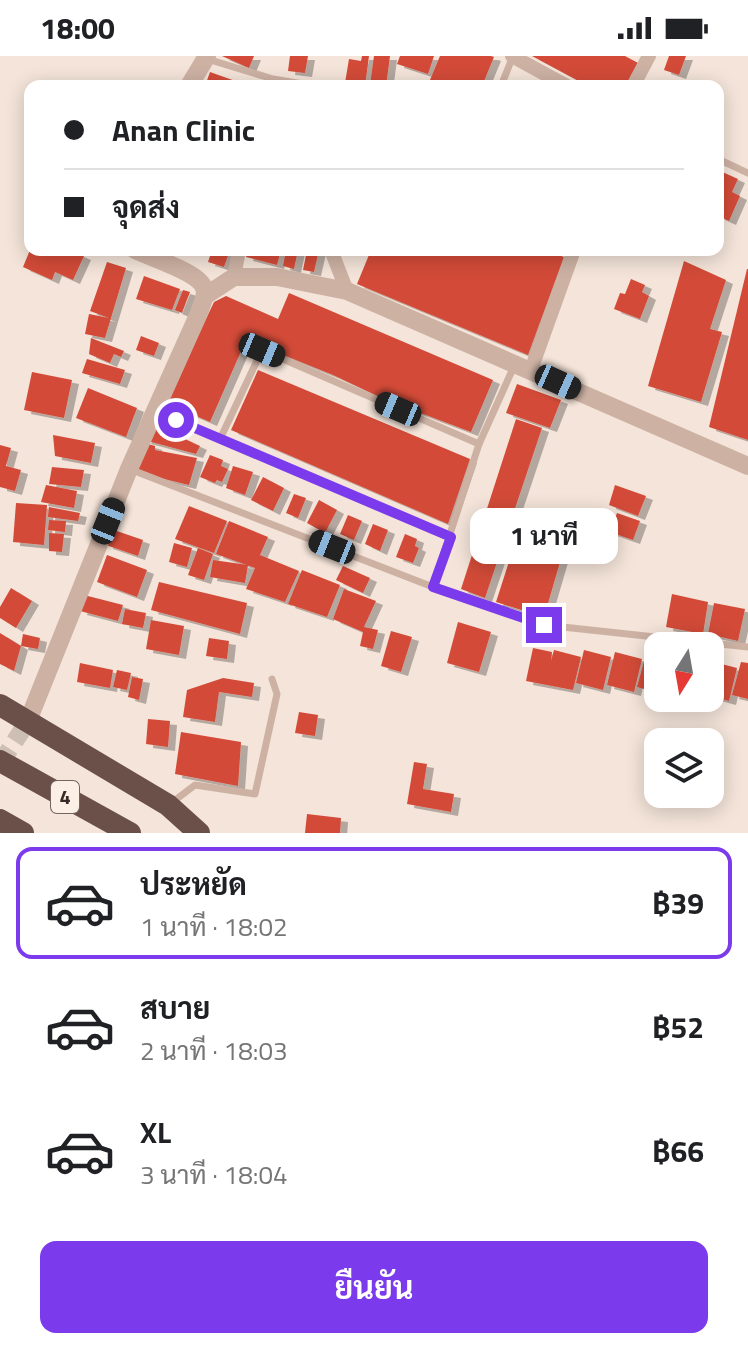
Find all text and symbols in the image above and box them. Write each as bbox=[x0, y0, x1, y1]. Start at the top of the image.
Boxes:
text: 18:00 bbox=[40, 5, 115, 51]
text: Anan Clinic bbox=[112, 107, 255, 153]
text: จุดส่ง bbox=[112, 184, 180, 230]
car bbox=[235, 330, 289, 370]
car bbox=[531, 361, 585, 403]
car bbox=[371, 389, 425, 429]
route start bbox=[158, 402, 194, 438]
car bbox=[88, 494, 128, 548]
callout: 1 นาที bbox=[470, 509, 618, 565]
text: 1 นาที bbox=[510, 516, 578, 555]
car bbox=[305, 527, 359, 567]
route end bbox=[526, 607, 562, 643]
north arrow bbox=[644, 632, 724, 712]
map controls bbox=[644, 632, 724, 808]
button: layers bbox=[644, 728, 724, 808]
road number: 4 bbox=[51, 781, 79, 813]
text: ประหยัด bbox=[140, 861, 247, 907]
icon: car bbox=[44, 867, 116, 939]
text: ฿39 bbox=[652, 880, 704, 926]
text: 1 นาที · 18:02 bbox=[140, 907, 288, 946]
text: สบาย bbox=[140, 985, 210, 1031]
icon: car bbox=[44, 991, 116, 1063]
text: ฿52 bbox=[652, 1004, 704, 1050]
text: 2 นาที · 18:03 bbox=[140, 1031, 288, 1070]
text: XL bbox=[140, 1109, 171, 1155]
icon: car bbox=[44, 1115, 116, 1187]
text: ฿66 bbox=[652, 1128, 704, 1174]
text: 3 นาที · 18:04 bbox=[140, 1155, 288, 1194]
button: ยืนยัน bbox=[40, 1241, 708, 1333]

